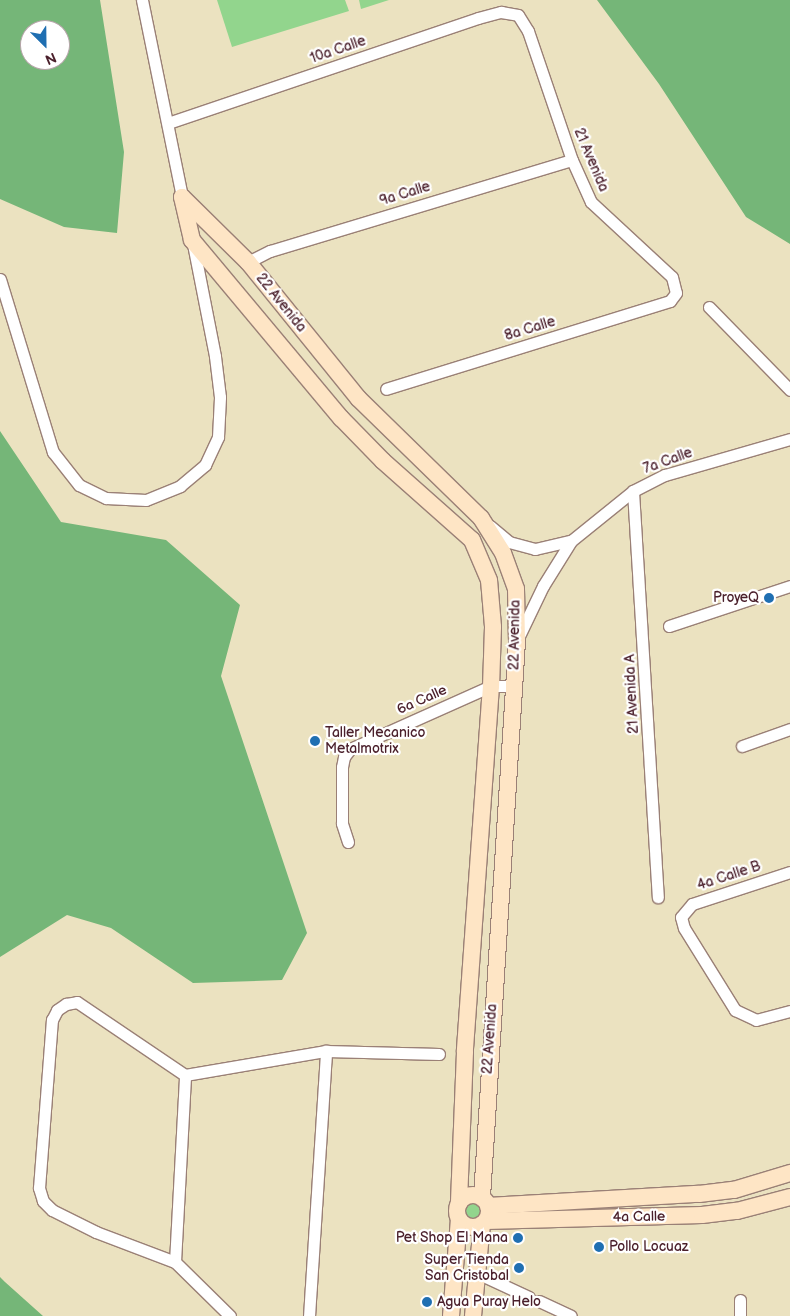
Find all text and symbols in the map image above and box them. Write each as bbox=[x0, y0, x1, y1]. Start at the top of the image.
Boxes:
north arrow bbox=[20, 20, 70, 70]
street label: 10a Calle bbox=[308, 33, 368, 67]
text: N bbox=[43, 48, 59, 68]
street label: 21 Avenida bbox=[570, 126, 612, 194]
street label: 9a Calle bbox=[378, 178, 432, 210]
street label: 22 Avenida bbox=[252, 270, 310, 336]
street label: 8a Calle bbox=[503, 313, 557, 345]
street label: 7a Calle bbox=[641, 444, 695, 478]
place label: ProyeQ bbox=[713, 590, 759, 606]
marker: ProyeQ bbox=[763, 592, 775, 604]
street label: 22 Avenida bbox=[506, 600, 524, 670]
street label: 21 Avenida A bbox=[622, 654, 642, 734]
street label: 6a Calle bbox=[395, 682, 449, 718]
place label: Taller Mecanico Metalmotrix bbox=[325, 725, 425, 758]
marker: Taller Mecanico Metalmotrix bbox=[309, 735, 321, 747]
street label: 4a Calle B bbox=[695, 858, 763, 894]
street label: 22 Avenida bbox=[479, 1003, 501, 1075]
street label: 4a Calle bbox=[613, 1208, 665, 1226]
place label: Pet Shop El Mana bbox=[395, 1230, 508, 1246]
marker: Pet Shop El Mana bbox=[512, 1232, 524, 1244]
place label: Pollo Locuaz bbox=[609, 1239, 689, 1255]
marker: Pollo Locuaz bbox=[593, 1241, 605, 1253]
place label: Super Tienda San Cristobal bbox=[424, 1252, 509, 1284]
marker: Super Tienda San Cristobal bbox=[513, 1262, 525, 1274]
place label: Agua Puray Helo bbox=[437, 1294, 542, 1310]
marker: Agua Puray Helo bbox=[421, 1296, 433, 1308]

